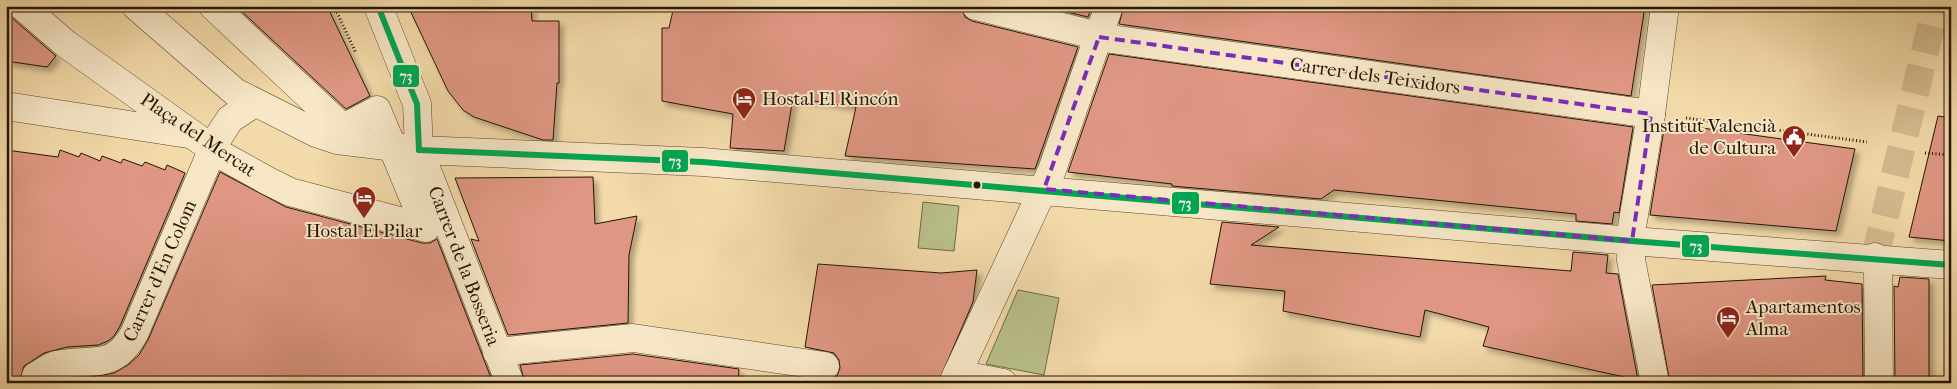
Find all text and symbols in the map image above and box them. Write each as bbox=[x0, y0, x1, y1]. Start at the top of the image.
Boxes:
street label: Carrer dels Teixidors bbox=[1288, 53, 1462, 99]
line badge: 73 bbox=[392, 64, 420, 88]
text: 73 bbox=[399, 68, 413, 85]
hotel icon: Hostal El Rincón bbox=[731, 86, 757, 120]
street label: Plaça del Mercat bbox=[136, 88, 260, 182]
place label: Hostal El Rincón bbox=[762, 88, 899, 110]
place label: Institut Valencià de Cultura bbox=[1642, 115, 1776, 159]
public building icon: Institut Valencià de Cultura bbox=[1781, 124, 1807, 158]
line badge: 73 bbox=[661, 149, 689, 173]
text: 73 bbox=[668, 153, 682, 170]
unlabelled marker bbox=[972, 180, 982, 190]
street label: Carrer de la Bosseria bbox=[423, 183, 505, 349]
hotel icon: Hostal El Pilar bbox=[351, 185, 377, 219]
line badge: 73 bbox=[1171, 191, 1200, 215]
text: 73 bbox=[1178, 195, 1192, 212]
street label: Carrer d'En Colom bbox=[119, 196, 201, 345]
place label: Hostal El Pilar bbox=[306, 220, 423, 242]
line badge: 73 bbox=[1681, 234, 1710, 258]
text: 73 bbox=[1689, 238, 1703, 255]
place label: Apartamentos Alma bbox=[1745, 296, 1861, 340]
hotel icon: Apartamentos Alma bbox=[1715, 305, 1741, 339]

